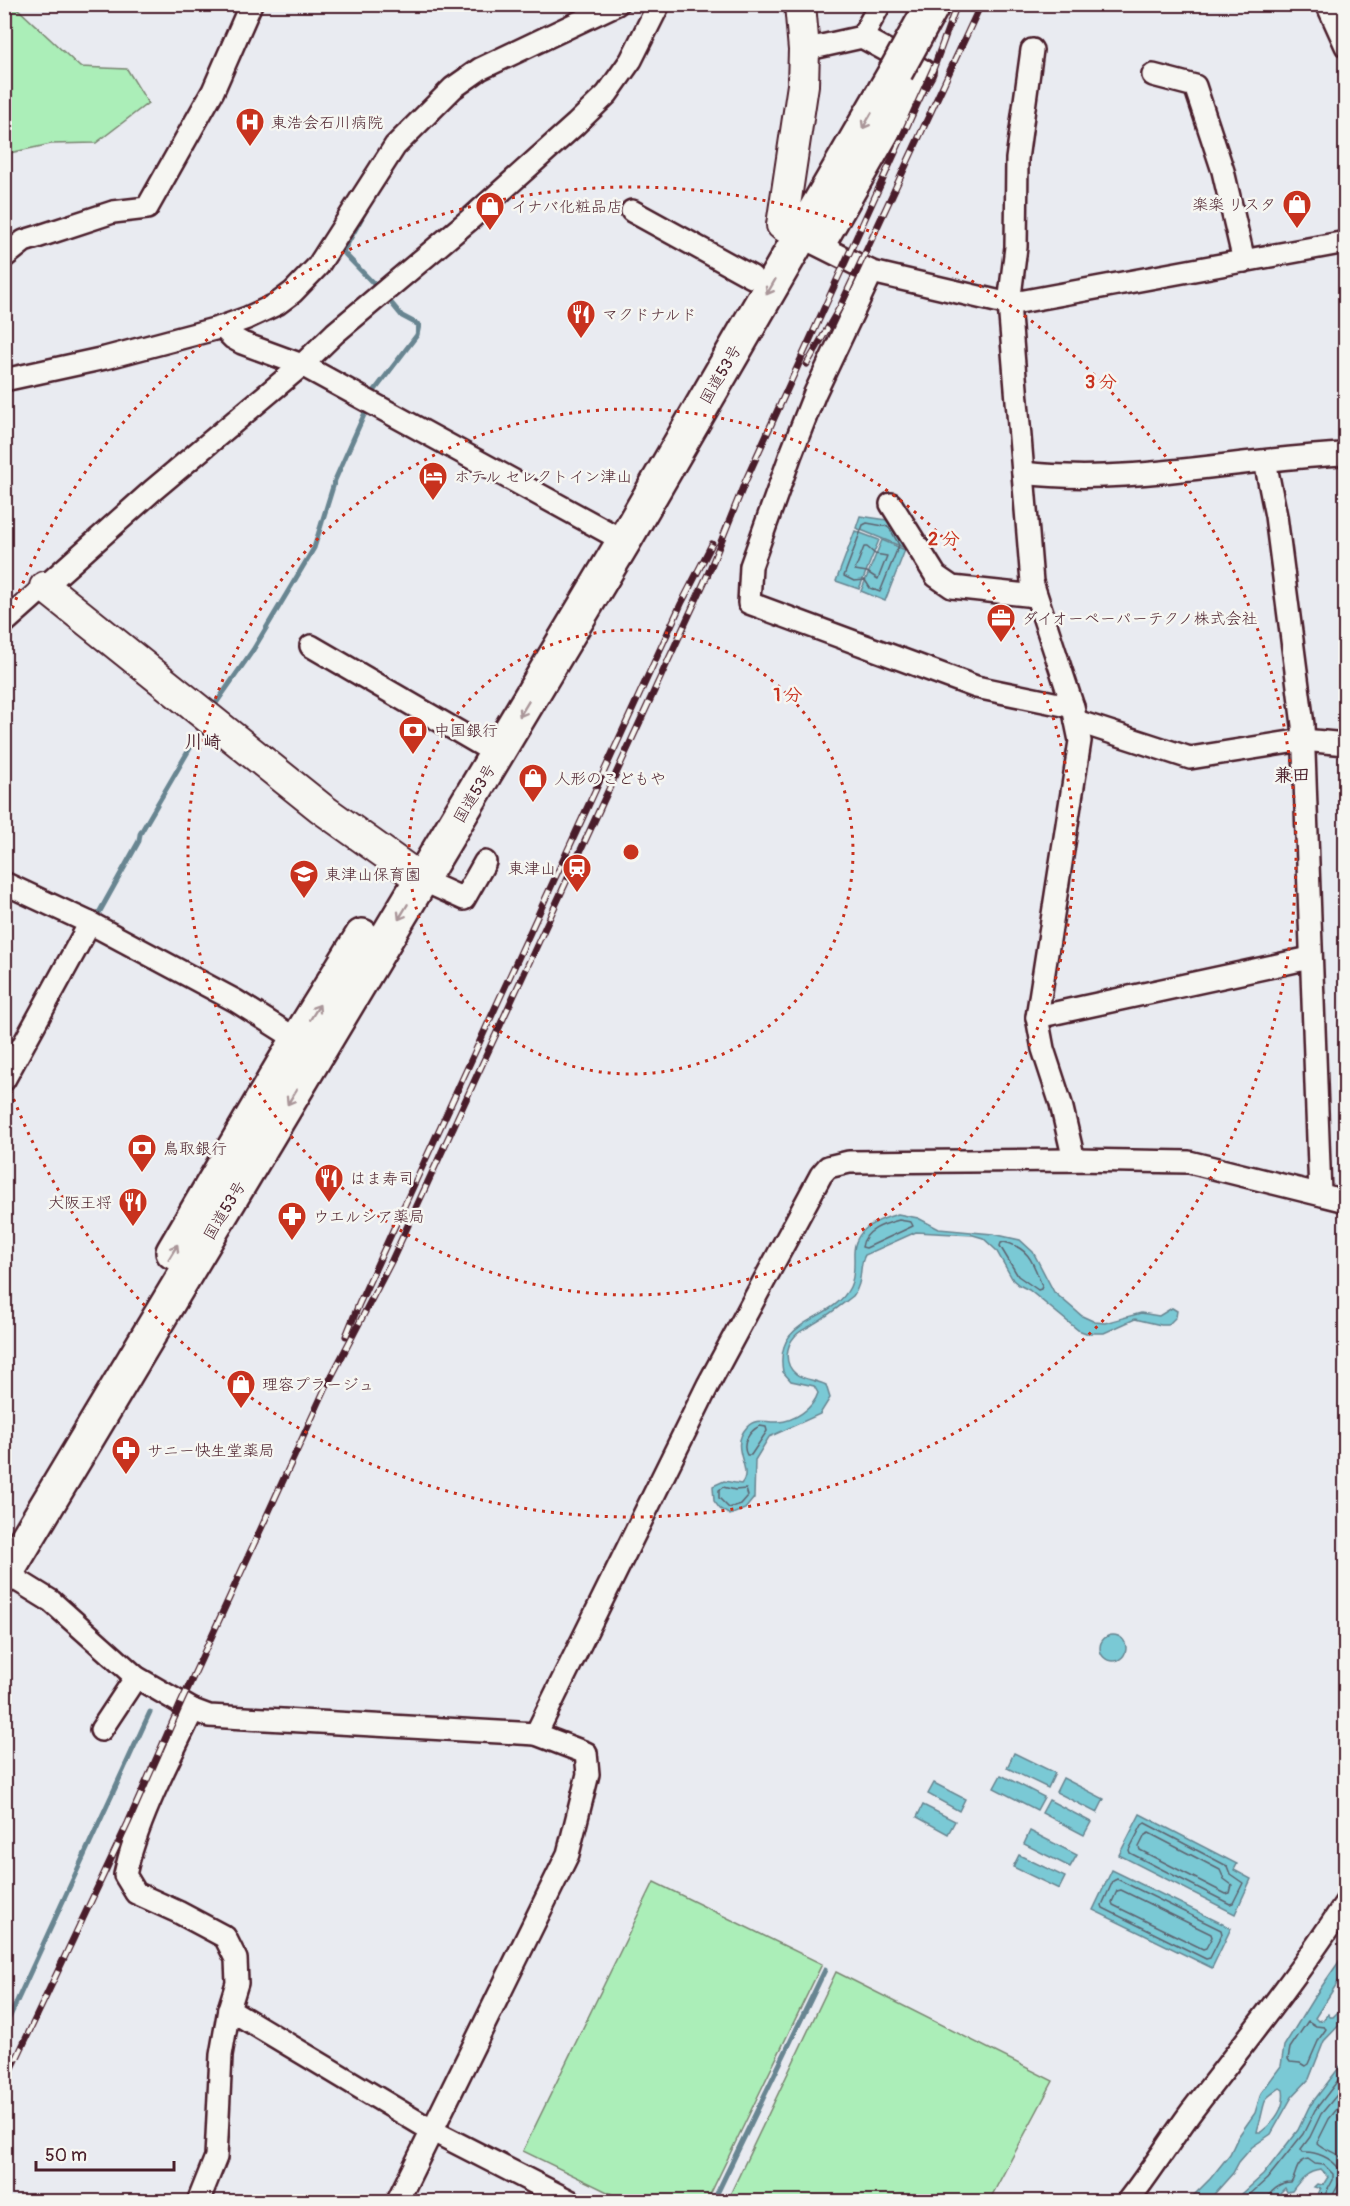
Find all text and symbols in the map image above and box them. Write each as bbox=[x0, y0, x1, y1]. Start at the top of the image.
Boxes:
hospital icon: 東浩会石川病院 bbox=[234, 106, 266, 148]
one-way arrow bbox=[860, 112, 872, 129]
place label: 東浩会石川病院 bbox=[271, 113, 383, 133]
shop icon: 楽楽 リスタ bbox=[1281, 188, 1313, 230]
shop icon: イナバ化粧品店 bbox=[474, 190, 506, 232]
place label: 楽楽 リスタ bbox=[1192, 195, 1276, 215]
place label: イナバ化粧品店 bbox=[511, 197, 623, 217]
one-way arrow bbox=[765, 277, 776, 295]
restaurant icon: マクドナルド bbox=[565, 298, 597, 340]
place label: マクドナルド bbox=[602, 305, 697, 325]
street label: 国道53号 bbox=[696, 341, 746, 408]
text: 3 分 bbox=[1085, 371, 1117, 394]
hotel icon: ホテル セレクトイン津山 bbox=[417, 460, 449, 502]
place label: ホテル セレクトイン津山 bbox=[454, 467, 632, 487]
text: 2 分 bbox=[928, 528, 960, 551]
office icon: ダイオーペーパーテクノ株式会社 bbox=[985, 602, 1017, 644]
place label: ダイオーペーパーテクノ株式会社 bbox=[1022, 609, 1258, 629]
text: 1 分 bbox=[774, 684, 802, 707]
one-way arrow bbox=[518, 700, 530, 717]
bank icon: 中国銀行 bbox=[397, 714, 429, 756]
place label: 中国銀行 bbox=[434, 721, 498, 741]
district label: 川崎 bbox=[185, 731, 221, 754]
street label: 国道53号 bbox=[449, 760, 500, 827]
shop icon: 人形のこどもや bbox=[517, 762, 549, 804]
district label: 兼田 bbox=[1274, 764, 1310, 787]
place label: 人形のこどもや bbox=[554, 769, 666, 789]
centre of rings bbox=[621, 842, 641, 862]
station icon: 東津山 bbox=[561, 852, 593, 894]
school or university icon: 東津山保育園 bbox=[288, 858, 320, 900]
place label: 東津山 bbox=[508, 859, 556, 879]
place label: 東津山保育園 bbox=[325, 865, 421, 885]
one-way arrow bbox=[396, 903, 408, 920]
one-way arrow bbox=[309, 1004, 321, 1021]
one-way arrow bbox=[285, 1088, 297, 1105]
bank icon: 鳥取銀行 bbox=[126, 1132, 158, 1174]
place label: 鳥取銀行 bbox=[163, 1139, 227, 1159]
restaurant icon: はま寿司 bbox=[313, 1162, 345, 1204]
place label: はま寿司 bbox=[350, 1169, 414, 1189]
street label: 国道53号 bbox=[199, 1177, 250, 1244]
restaurant icon: 大阪王将 bbox=[117, 1186, 149, 1228]
place label: 大阪王将 bbox=[48, 1193, 112, 1213]
pharmacy icon: ウエルシア薬局 bbox=[276, 1200, 308, 1242]
place label: ウエルシア薬局 bbox=[313, 1207, 425, 1227]
one-way arrow bbox=[167, 1244, 179, 1261]
shop icon: 理容プラージュ bbox=[225, 1368, 257, 1410]
place label: 理容プラージュ bbox=[262, 1375, 374, 1395]
pharmacy icon: サニー快生堂薬局 bbox=[110, 1434, 142, 1476]
place label: サニー快生堂薬局 bbox=[147, 1441, 275, 1461]
scale bar bbox=[36, 2134, 174, 2172]
text: 50 m bbox=[45, 2144, 87, 2167]

